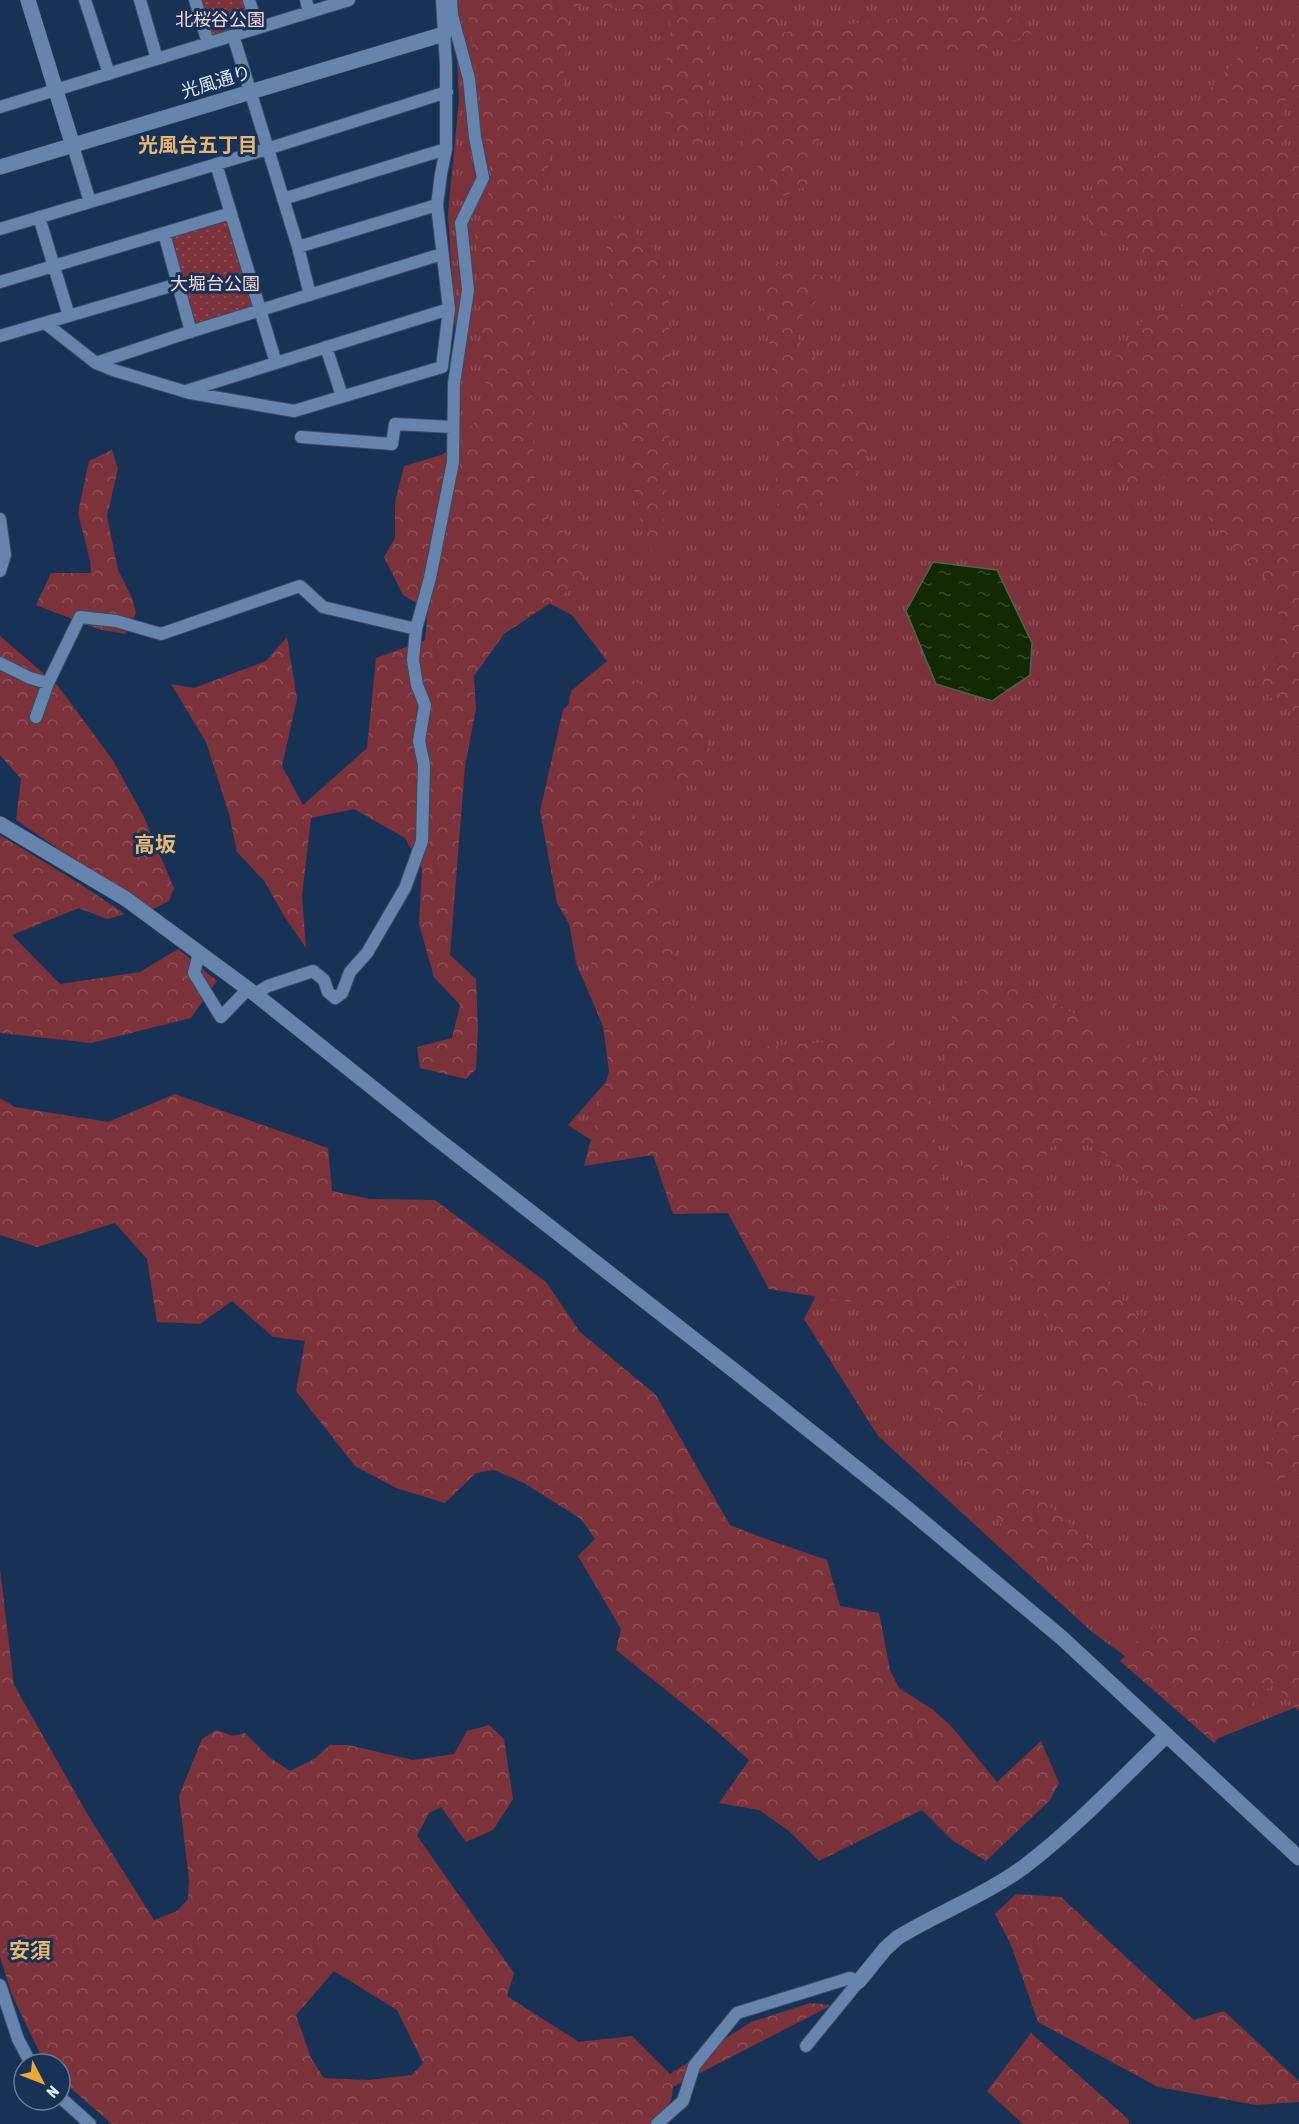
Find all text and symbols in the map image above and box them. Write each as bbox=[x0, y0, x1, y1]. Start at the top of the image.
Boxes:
park label: 北桜谷公園 bbox=[175, 9, 265, 30]
street label: 光風通り bbox=[178, 61, 253, 102]
district label: 光風台五丁目 bbox=[138, 133, 258, 156]
park label: 大堀台公園 bbox=[170, 273, 260, 294]
district label: 高坂 bbox=[134, 832, 176, 856]
district label: 安須 bbox=[9, 1938, 51, 1962]
north arrow bbox=[12, 2052, 72, 2112]
text: N bbox=[43, 2083, 63, 2102]

